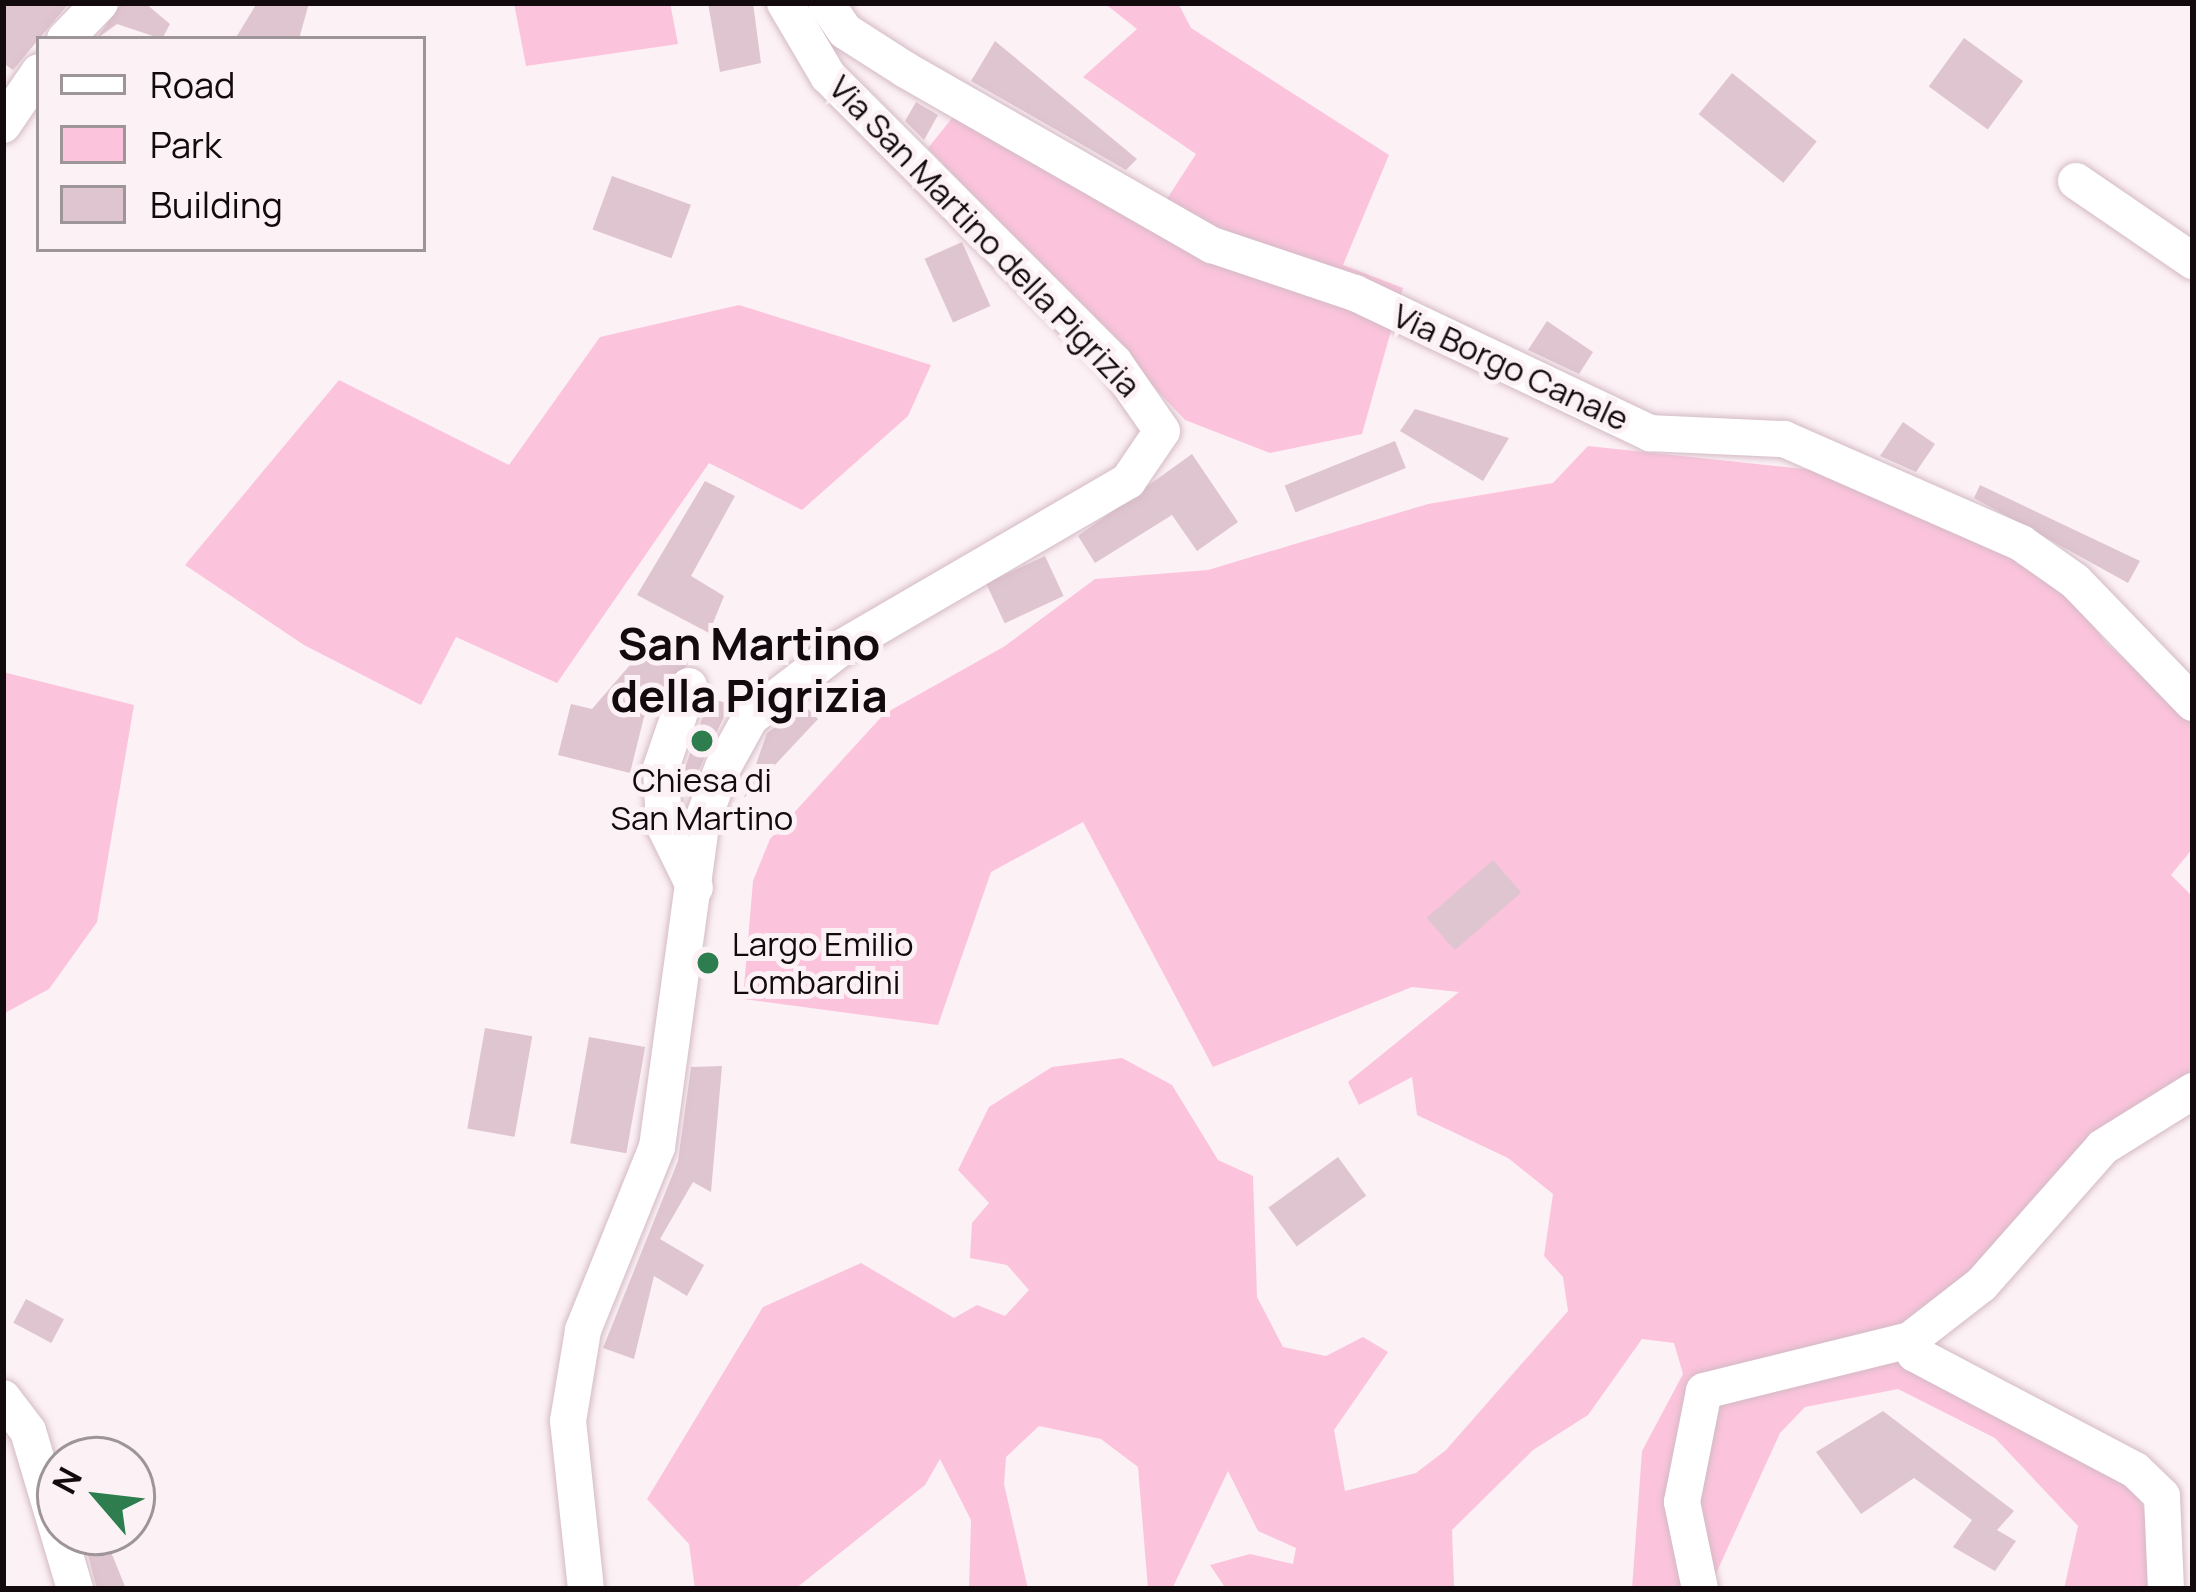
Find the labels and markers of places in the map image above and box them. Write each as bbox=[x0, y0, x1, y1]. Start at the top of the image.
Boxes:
marker: Chiesa di San Martino bbox=[689, 728, 715, 754]
place label: Chiesa di San Martino bbox=[611, 760, 793, 838]
place label: Largo Emilio Lombardini bbox=[732, 924, 913, 1002]
marker: Largo Emilio Lombardini bbox=[695, 950, 721, 976]

